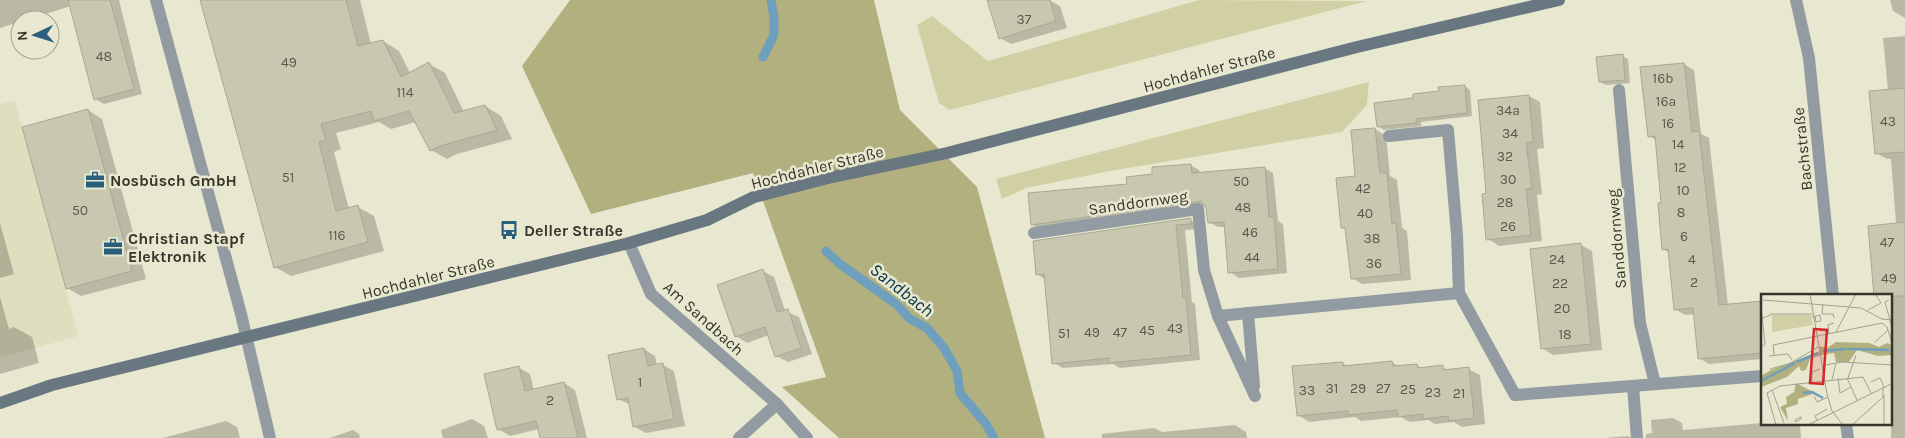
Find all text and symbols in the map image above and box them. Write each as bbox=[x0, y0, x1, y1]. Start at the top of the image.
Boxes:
north arrow bbox=[10, 10, 60, 60]
house number: 37 bbox=[1017, 11, 1032, 28]
text: N bbox=[14, 30, 31, 41]
street label: Hochdahler Straße bbox=[1141, 43, 1277, 96]
house number: 48 bbox=[96, 48, 112, 65]
house number: 49 bbox=[281, 54, 297, 71]
house number: 16b bbox=[1653, 70, 1673, 87]
house number: 114 bbox=[396, 84, 414, 101]
house number: 16a bbox=[1656, 93, 1676, 110]
house number: 34a bbox=[1496, 102, 1520, 119]
street label: Bachstraße bbox=[1789, 106, 1816, 192]
house number: 43 bbox=[1880, 113, 1896, 130]
house number: 16 bbox=[1662, 115, 1674, 132]
house number: 34 bbox=[1502, 125, 1518, 142]
house number: 14 bbox=[1672, 136, 1684, 153]
street label: Hochdahler Straße bbox=[749, 142, 885, 193]
house number: 32 bbox=[1497, 148, 1513, 165]
house number: 12 bbox=[1674, 159, 1686, 176]
office icon: Nosbüsch GmbH bbox=[84, 169, 106, 191]
house number: 51 bbox=[282, 169, 294, 186]
place label: Nosbüsch GmbH bbox=[110, 171, 237, 190]
house number: 30 bbox=[1500, 171, 1516, 188]
house number: 50 bbox=[1233, 173, 1249, 190]
house number: 42 bbox=[1355, 180, 1371, 197]
house number: 10 bbox=[1677, 182, 1689, 199]
street label: Sanddornweg bbox=[1087, 186, 1189, 219]
street label: Sanddornweg bbox=[1603, 188, 1630, 290]
house number: 28 bbox=[1497, 194, 1513, 211]
house number: 48 bbox=[1235, 199, 1251, 216]
house number: 50 bbox=[72, 202, 88, 219]
house number: 8 bbox=[1677, 204, 1685, 221]
house number: 40 bbox=[1357, 205, 1373, 222]
house number: 26 bbox=[1500, 218, 1516, 235]
bus stop icon: Deller Straße bbox=[498, 219, 520, 241]
place label: Deller Straße bbox=[524, 221, 623, 240]
house number: 46 bbox=[1242, 224, 1258, 241]
house number: 116 bbox=[328, 227, 346, 244]
house number: 6 bbox=[1680, 228, 1688, 245]
place label: Christian Stapf Elektronik bbox=[128, 229, 245, 266]
house number: 38 bbox=[1364, 230, 1380, 247]
house number: 47 bbox=[1880, 234, 1895, 251]
office icon: Christian Stapf Elektronik bbox=[102, 236, 124, 258]
house number: 44 bbox=[1244, 249, 1260, 266]
house number: 24 bbox=[1549, 251, 1565, 268]
house number: 4 bbox=[1688, 251, 1696, 268]
street label: Hochdahler Straße bbox=[360, 252, 496, 303]
house number: 36 bbox=[1366, 255, 1382, 272]
water label: Sandbach bbox=[866, 258, 938, 322]
house number: 49 bbox=[1881, 270, 1897, 287]
house number: 2 bbox=[1690, 274, 1698, 291]
house number: 22 bbox=[1552, 275, 1568, 292]
street label: Am Sandbach bbox=[659, 277, 748, 359]
inset map bbox=[1761, 294, 1892, 426]
house number: 20 bbox=[1554, 300, 1570, 317]
house number: 43 bbox=[1167, 320, 1183, 337]
house number: 45 bbox=[1139, 322, 1155, 339]
house number: 49 bbox=[1084, 324, 1100, 341]
house number: 47 bbox=[1113, 324, 1128, 341]
house number: 51 bbox=[1058, 325, 1070, 342]
house number: 18 bbox=[1558, 326, 1572, 343]
house number: 1 bbox=[638, 374, 642, 391]
house number: 31 bbox=[1326, 380, 1338, 397]
house number: 29 bbox=[1350, 380, 1366, 397]
house number: 27 bbox=[1376, 380, 1391, 397]
house number: 25 bbox=[1400, 381, 1416, 398]
house number: 33 bbox=[1299, 382, 1315, 399]
house number: 23 bbox=[1425, 384, 1441, 401]
house number: 21 bbox=[1453, 385, 1465, 402]
house number: 2 bbox=[546, 392, 554, 409]

